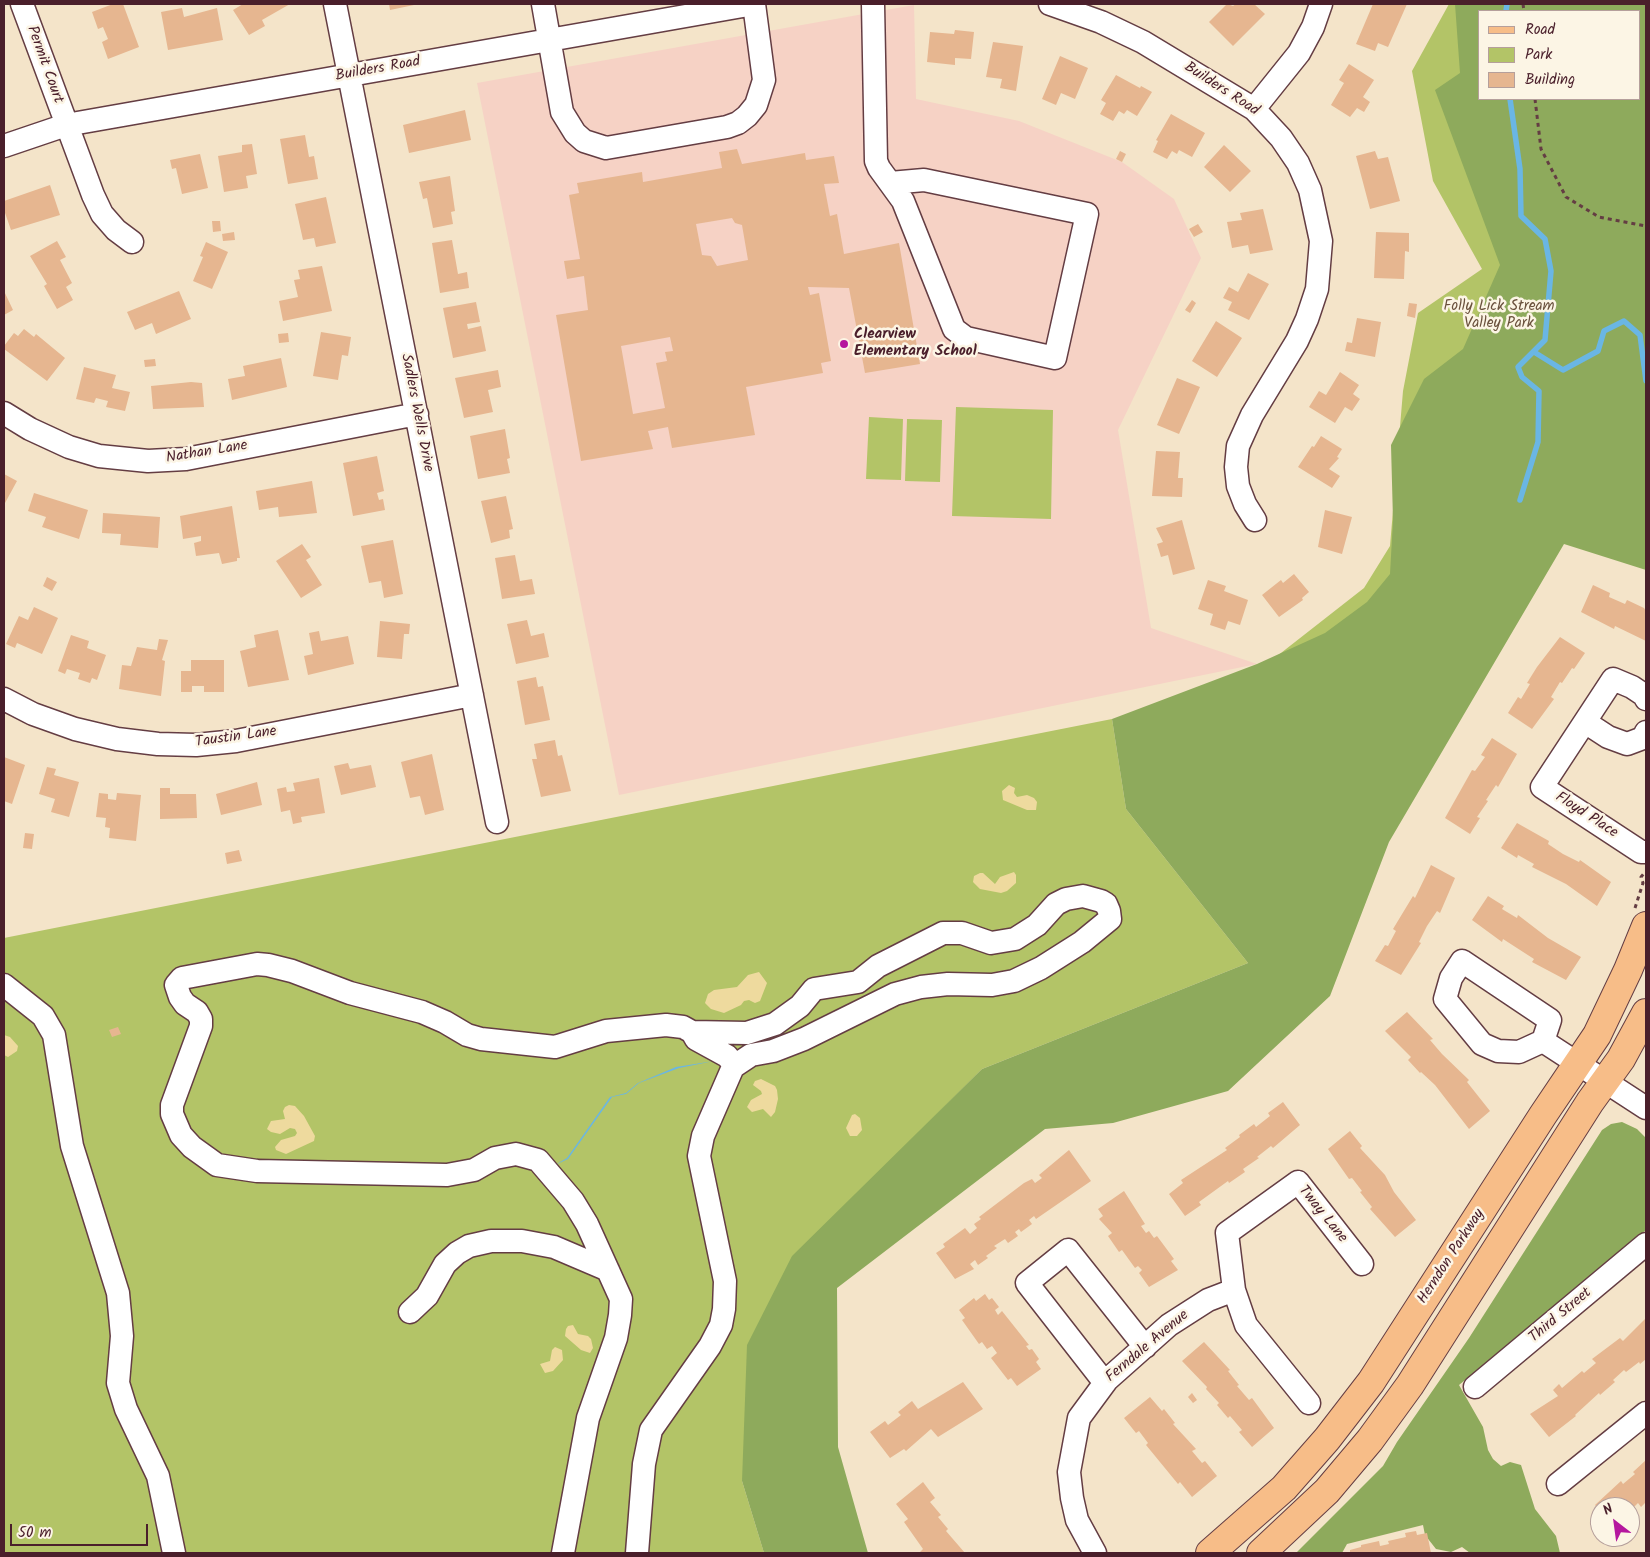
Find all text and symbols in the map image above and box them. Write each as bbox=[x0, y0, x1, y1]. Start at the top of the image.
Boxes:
legend bbox=[1478, 10, 1640, 100]
text: Road bbox=[1525, 18, 1555, 42]
street label: Permit Court bbox=[22, 24, 66, 106]
text: Park bbox=[1525, 43, 1552, 67]
street label: Builders Road bbox=[334, 54, 422, 86]
street label: Builders Road bbox=[1180, 59, 1262, 121]
text: Building bbox=[1525, 68, 1575, 92]
park label: Folly Lick Stream Valley Park bbox=[1444, 298, 1554, 333]
place label: Clearview Elementary School bbox=[854, 326, 977, 361]
marker: Clearview Elementary School bbox=[838, 338, 850, 350]
street label: Sadlers Wells Drive bbox=[396, 352, 436, 474]
street label: Nathan Lane bbox=[165, 438, 249, 468]
street label: Taustin Lane bbox=[194, 723, 278, 753]
street label: Floyd Place bbox=[1551, 789, 1621, 843]
street label: Tway Lane bbox=[1294, 1183, 1350, 1247]
street label: Herndon Parkway bbox=[1415, 1206, 1489, 1308]
street label: Third Street bbox=[1526, 1285, 1596, 1347]
street label: Ferndale Avenue bbox=[1103, 1307, 1193, 1387]
north arrow bbox=[1590, 1497, 1640, 1547]
text: N bbox=[1599, 1498, 1617, 1522]
scale bar bbox=[12, 1514, 150, 1546]
text: 50 m bbox=[18, 1521, 52, 1545]

